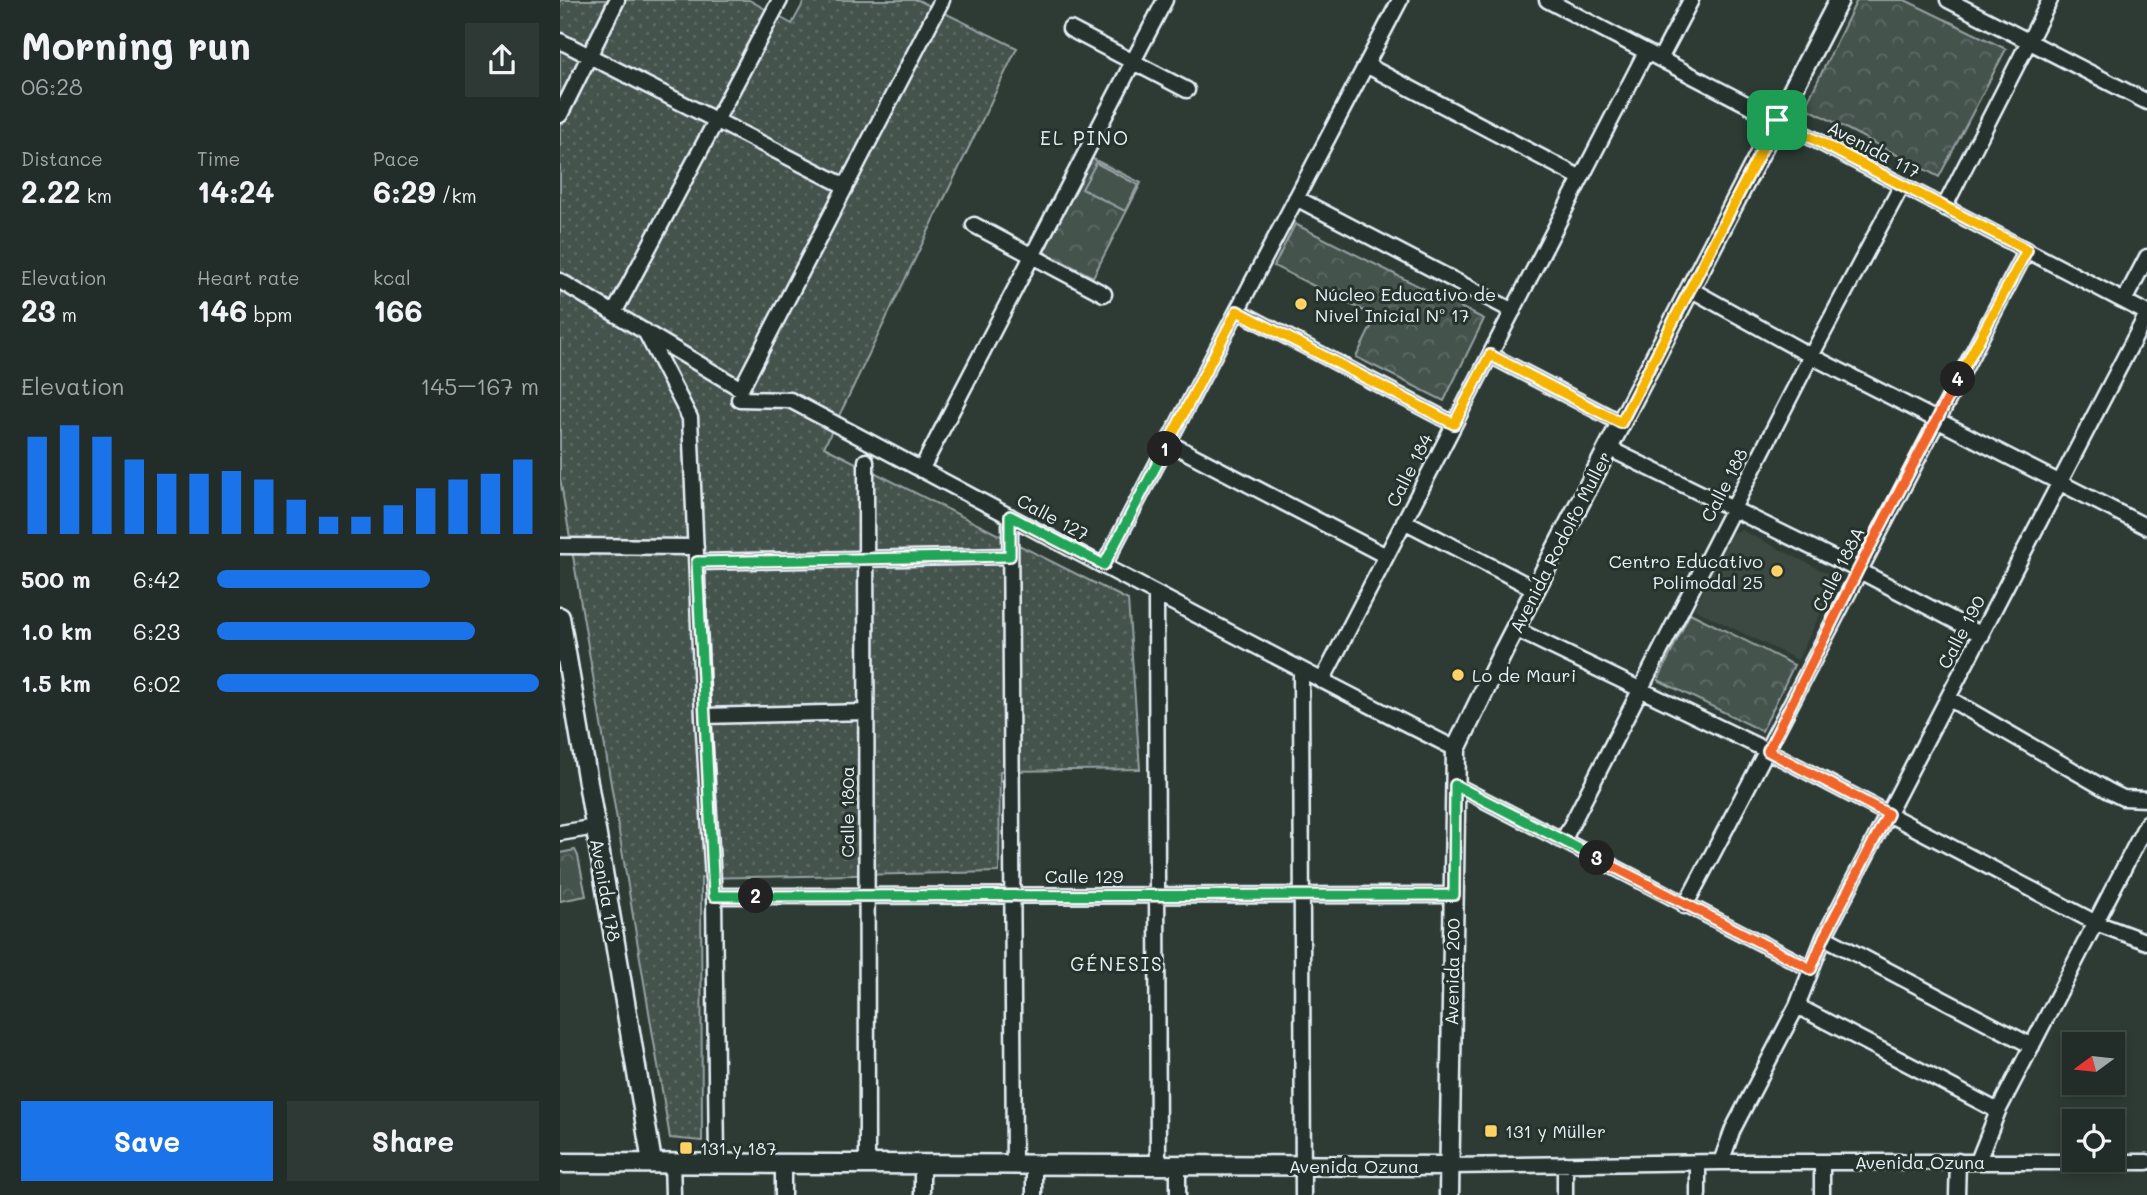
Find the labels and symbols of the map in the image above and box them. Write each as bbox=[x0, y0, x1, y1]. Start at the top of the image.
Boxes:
pin bbox=[1747, 90, 1807, 150]
street label: Avenida 117 bbox=[1824, 115, 1924, 183]
district label: EL PINO bbox=[1040, 125, 1130, 150]
place label: Núcleo Educativo de Nivel Inicial Nº 17 bbox=[1315, 282, 1496, 327]
marker: Núcleo Educativo de Nivel Inicial Nº 17 bbox=[1293, 296, 1309, 312]
pin: 4 bbox=[1940, 362, 1976, 396]
street label: Calle 184 bbox=[1380, 429, 1438, 511]
pin: 1 bbox=[1148, 432, 1182, 466]
street label: Calle 188 bbox=[1695, 444, 1753, 526]
street label: Avenida Rodolfo Muller bbox=[1504, 447, 1616, 637]
street label: Calle 127 bbox=[1013, 488, 1093, 546]
street label: Calle 188A bbox=[1806, 522, 1870, 616]
place label: Centro Educativo Polimodal 25 bbox=[1609, 549, 1763, 594]
marker: Centro Educativo Polimodal 25 bbox=[1769, 563, 1785, 579]
street label: Calle 190 bbox=[1932, 591, 1990, 673]
place label: Lo de Mauri bbox=[1472, 663, 1576, 687]
marker: Lo de Mauri bbox=[1450, 667, 1466, 683]
street label: Calle 180a bbox=[835, 766, 859, 858]
street label: Avenida 178 bbox=[585, 837, 627, 943]
pin: 3 bbox=[1580, 840, 1614, 876]
street label: Calle 129 bbox=[1045, 864, 1124, 888]
pin: 2 bbox=[738, 878, 774, 914]
street label: Avenida 200 bbox=[1439, 918, 1465, 1026]
district label: GÉNESIS bbox=[1070, 951, 1164, 976]
north arrow bbox=[2062, 1032, 2124, 1096]
place label: 131 y Müller bbox=[1505, 1119, 1606, 1143]
marker: 131 y Müller bbox=[1483, 1123, 1499, 1139]
place label: 131 y 187 bbox=[700, 1136, 777, 1160]
marker: 131 y 187 bbox=[678, 1140, 694, 1156]
street label: Avenida Ozuna bbox=[1855, 1150, 1985, 1174]
street label: Avenida Ozuna bbox=[1289, 1154, 1419, 1178]

